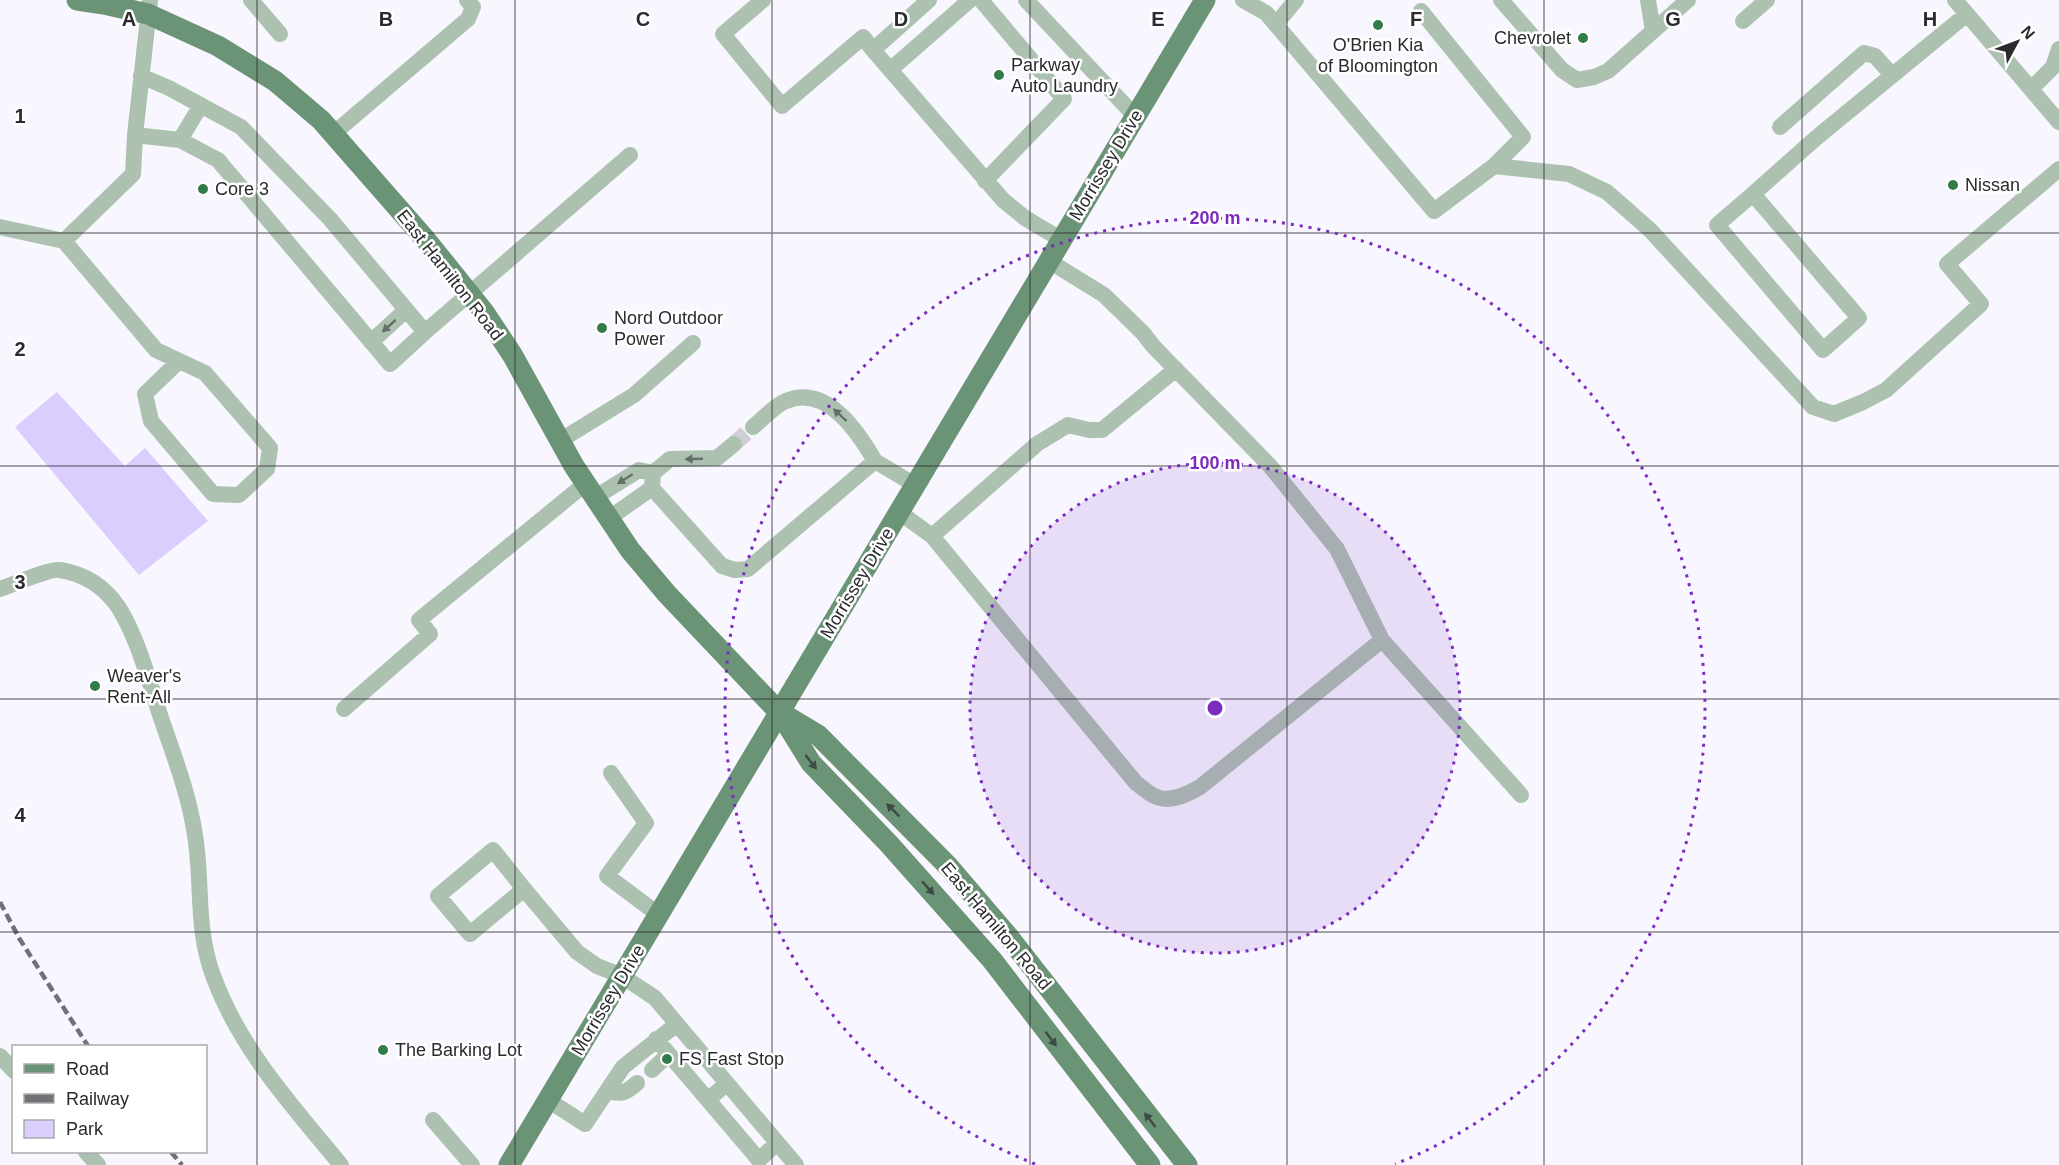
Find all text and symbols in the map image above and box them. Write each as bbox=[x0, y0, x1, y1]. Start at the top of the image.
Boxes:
text: A bbox=[122, 8, 136, 30]
text: B bbox=[379, 8, 393, 30]
text: C bbox=[636, 8, 650, 30]
text: D bbox=[894, 8, 908, 30]
text: E bbox=[1151, 8, 1165, 30]
text: F bbox=[1410, 8, 1422, 30]
text: G bbox=[1665, 8, 1681, 30]
text: H bbox=[1923, 8, 1937, 30]
north arrow bbox=[1987, 12, 2047, 72]
marker: O'Brien Kia of Bloomington bbox=[1371, 18, 1385, 32]
text: N bbox=[2018, 23, 2038, 42]
place label: Chevrolet bbox=[1494, 28, 1571, 48]
marker: Chevrolet bbox=[1576, 31, 1590, 45]
place label: O'Brien Kia of Bloomington bbox=[1318, 35, 1438, 76]
place label: Parkway Auto Laundry bbox=[1011, 55, 1118, 96]
marker: Parkway Auto Laundry bbox=[992, 68, 1006, 82]
text: 1 bbox=[14, 105, 26, 127]
street label: Morrissey Drive bbox=[1065, 106, 1147, 224]
place label: Nissan bbox=[1965, 175, 2020, 195]
marker: Nissan bbox=[1946, 178, 1960, 192]
place label: Core 3 bbox=[215, 179, 269, 199]
marker: Core 3 bbox=[196, 182, 210, 196]
street label: East Hamilton Road bbox=[393, 206, 507, 344]
text: 200 m bbox=[1189, 208, 1241, 228]
place label: Nord Outdoor Power bbox=[614, 308, 723, 349]
one-way arrow bbox=[382, 319, 397, 332]
marker: Nord Outdoor Power bbox=[595, 321, 609, 335]
text: 2 bbox=[14, 338, 26, 360]
one-way arrow bbox=[833, 408, 848, 422]
text: 100 m bbox=[1189, 453, 1241, 473]
one-way arrow bbox=[684, 454, 703, 463]
one-way arrow bbox=[617, 474, 633, 485]
street label: Morrissey Drive bbox=[816, 524, 898, 642]
text: 3 bbox=[14, 571, 26, 593]
place label: Weaver's Rent-All bbox=[107, 666, 181, 707]
marker: Weaver's Rent-All bbox=[88, 679, 102, 693]
centre of rings bbox=[1205, 698, 1225, 718]
one-way arrow bbox=[805, 754, 818, 770]
text: 4 bbox=[14, 804, 26, 826]
one-way arrow bbox=[886, 804, 900, 818]
street label: East Hamilton Road bbox=[937, 858, 1055, 994]
one-way arrow bbox=[921, 880, 935, 895]
street label: Morrissey Drive bbox=[567, 941, 649, 1059]
one-way arrow bbox=[1045, 1031, 1057, 1046]
place label: The Barking Lot bbox=[395, 1040, 522, 1060]
marker: The Barking Lot bbox=[376, 1043, 390, 1057]
legend bbox=[12, 1045, 207, 1153]
place label: FS Fast Stop bbox=[679, 1049, 784, 1069]
marker: FS Fast Stop bbox=[660, 1052, 674, 1066]
text: Road bbox=[66, 1059, 109, 1079]
text: Railway bbox=[66, 1089, 129, 1109]
one-way arrow bbox=[1145, 1112, 1157, 1127]
text: Park bbox=[66, 1119, 104, 1139]

